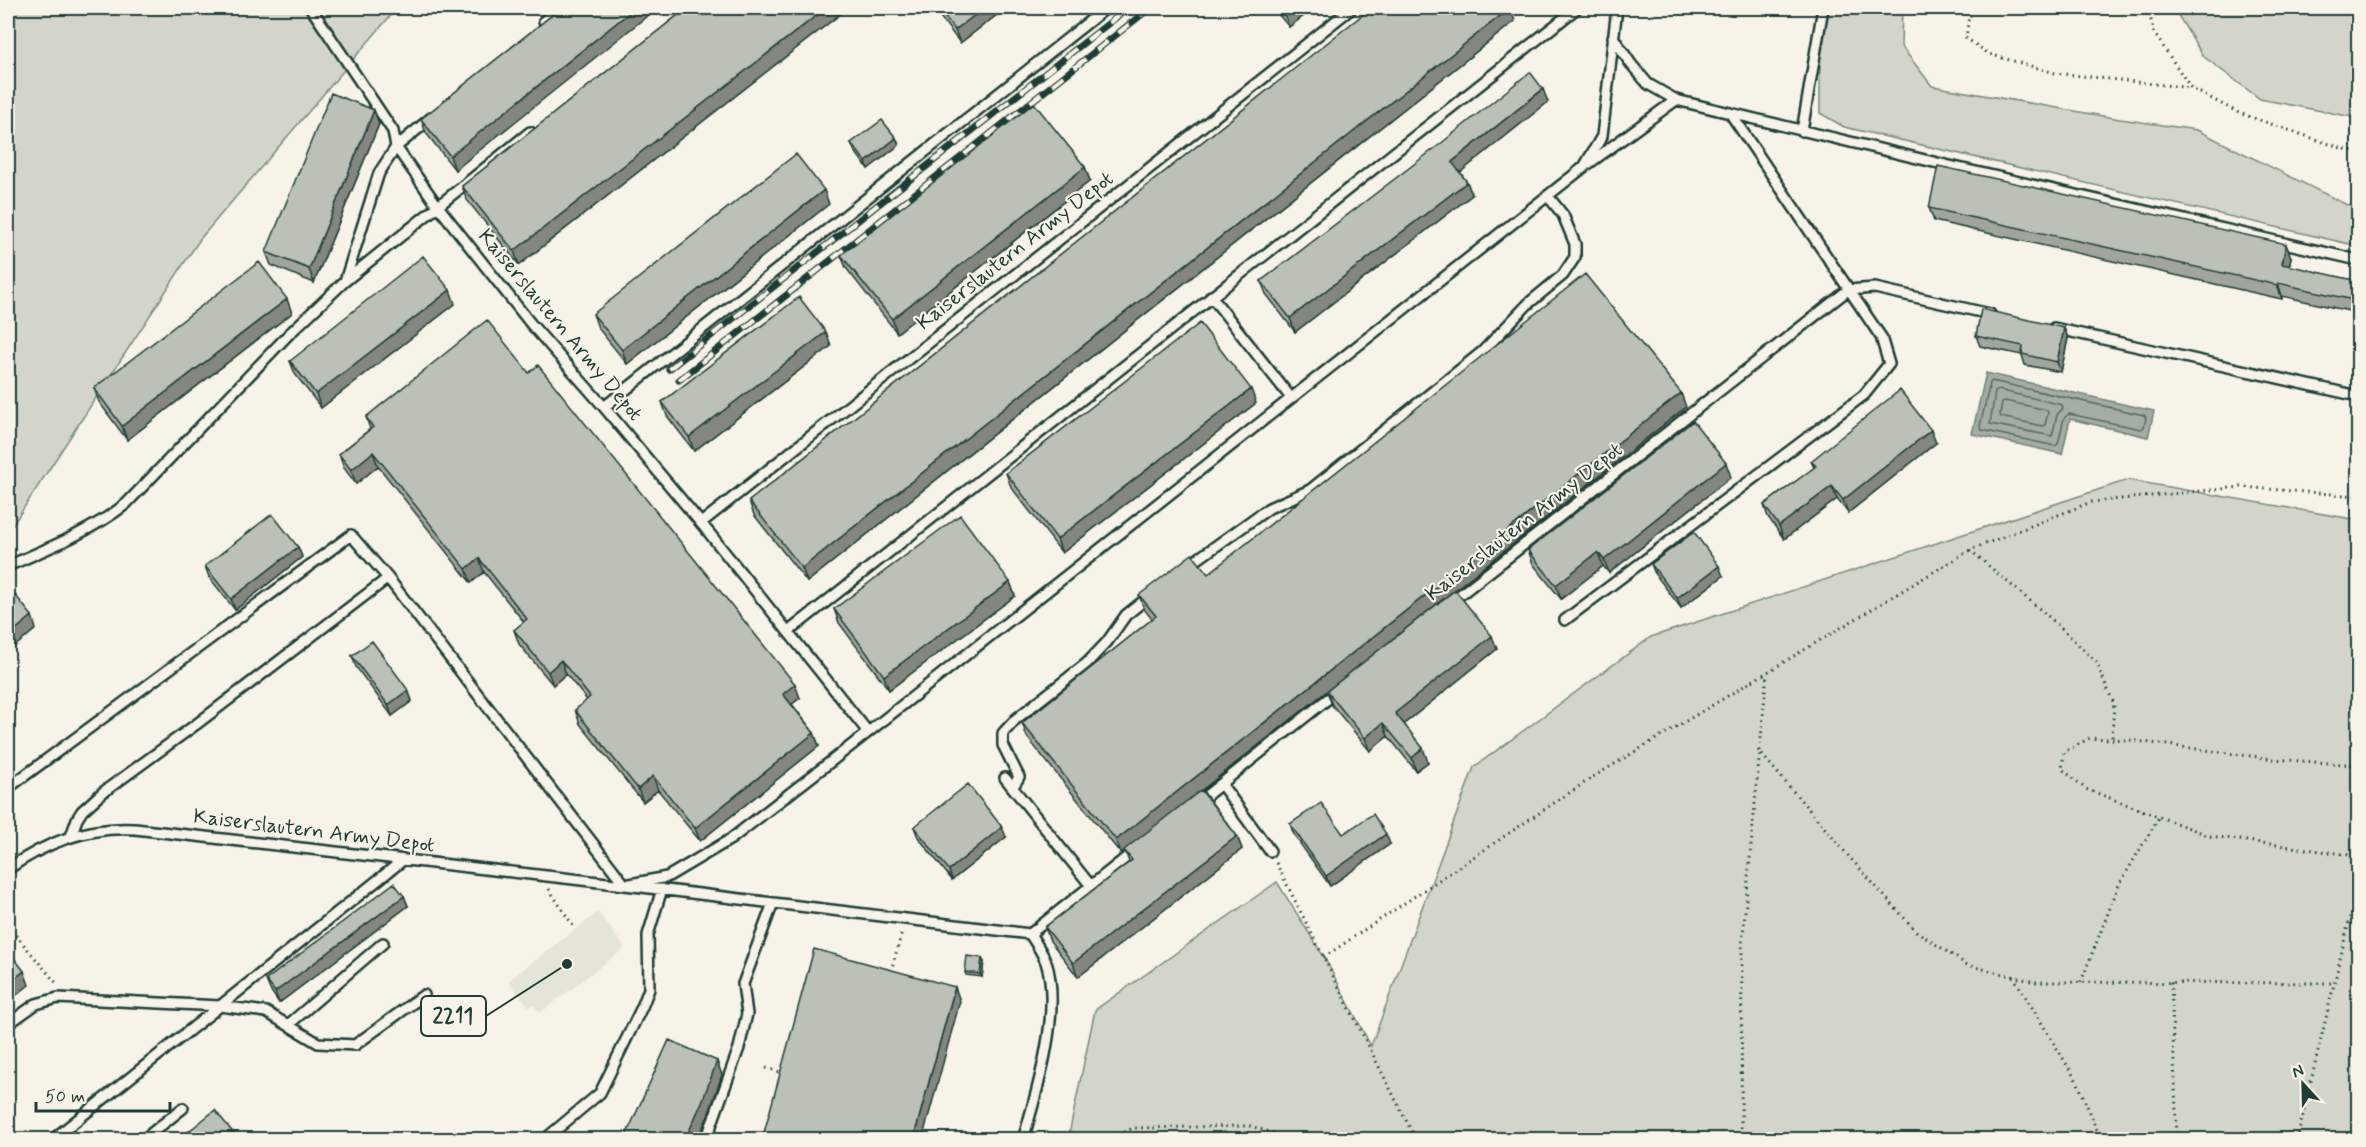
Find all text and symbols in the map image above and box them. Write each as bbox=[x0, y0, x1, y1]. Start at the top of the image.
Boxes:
street label: Kaiserslautern Army Depot bbox=[911, 165, 1119, 337]
street label: Kaiserslautern Army Depot bbox=[471, 223, 649, 427]
street label: Kaiserslautern Army Depot bbox=[1420, 436, 1628, 608]
street label: Kaiserslautern Army Depot bbox=[192, 802, 436, 860]
callout: 2211 bbox=[421, 996, 486, 1036]
text: 2211 bbox=[433, 1003, 473, 1031]
north arrow bbox=[2273, 1054, 2333, 1114]
text: N bbox=[2289, 1060, 2307, 1083]
scale bar bbox=[36, 1075, 170, 1113]
text: 50 m bbox=[45, 1085, 85, 1109]

